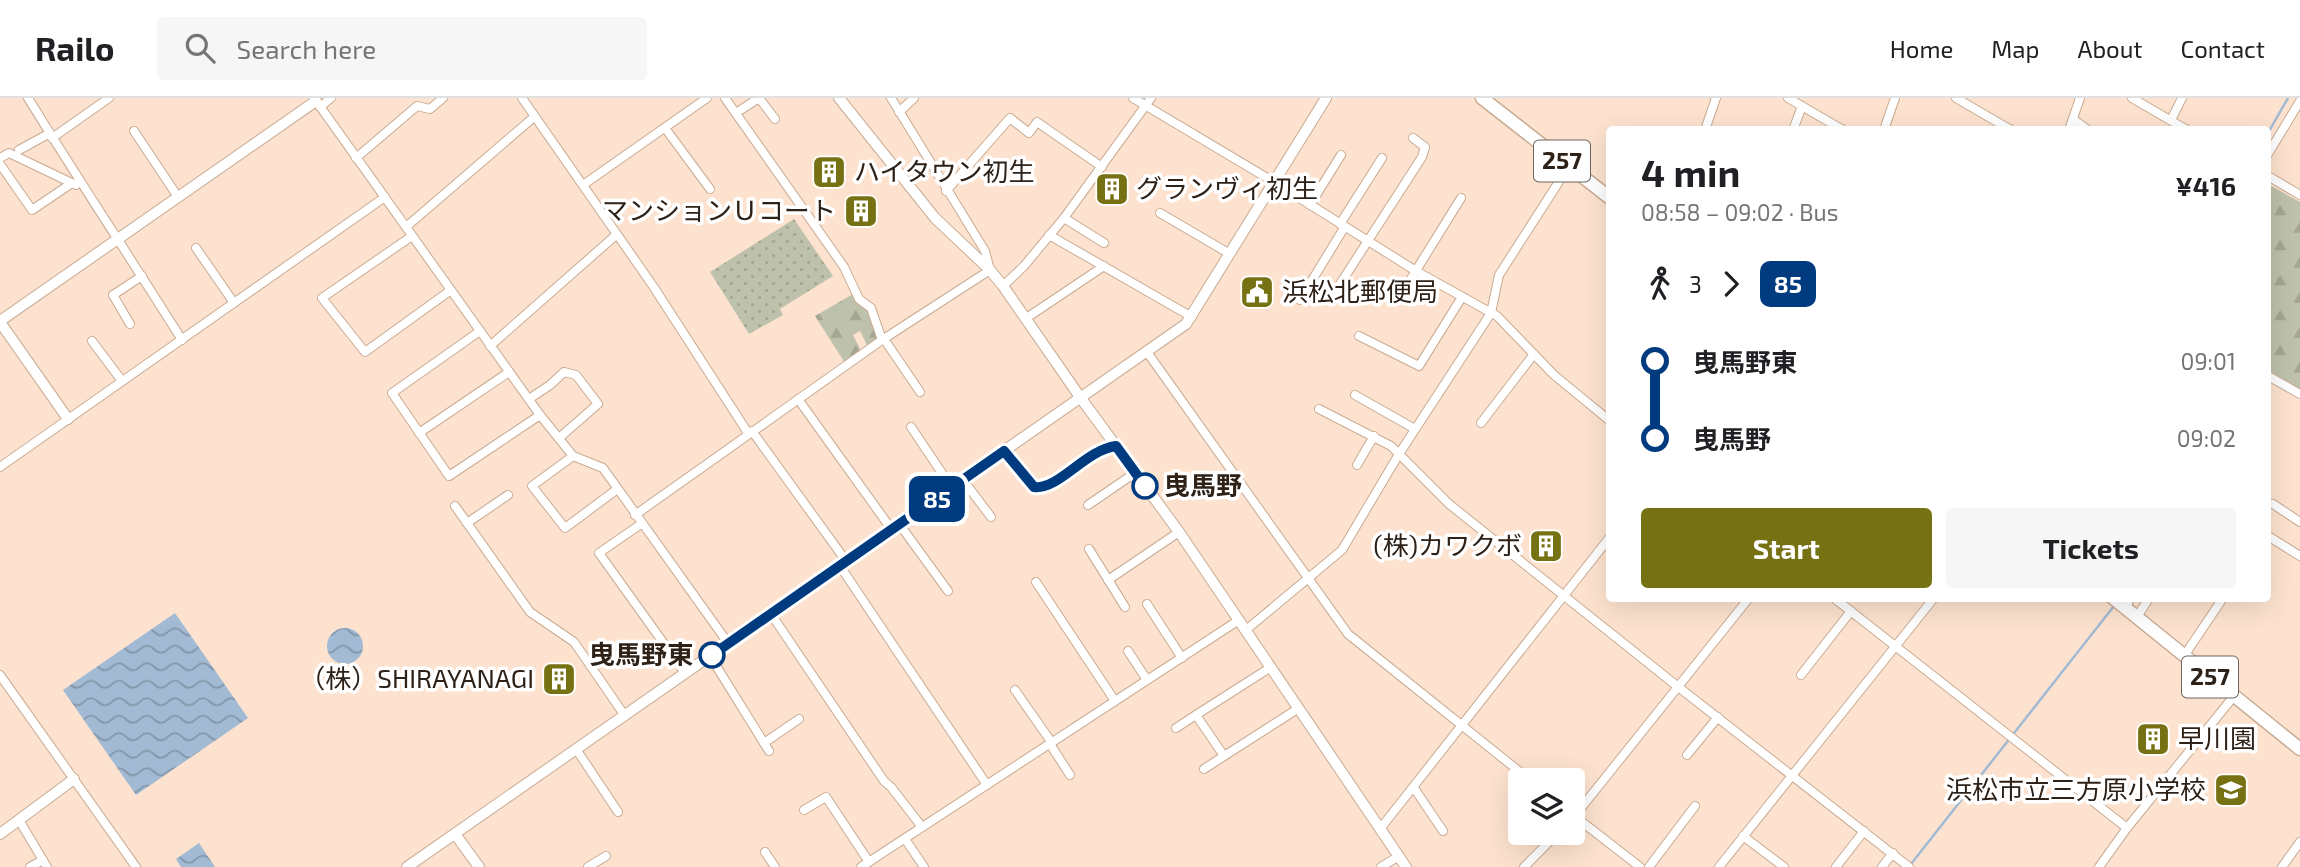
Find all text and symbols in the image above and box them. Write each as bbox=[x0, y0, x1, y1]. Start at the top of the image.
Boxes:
search box bbox=[157, 17, 647, 80]
text: Railo bbox=[35, 28, 115, 68]
icon: search bbox=[181, 29, 219, 67]
text: Search here bbox=[237, 33, 376, 64]
text: Home bbox=[1890, 34, 1953, 63]
text: Map bbox=[1991, 34, 2039, 63]
text: About bbox=[2077, 34, 2143, 63]
text: Contact bbox=[2181, 34, 2265, 63]
road number: 257 bbox=[1534, 140, 1590, 182]
text: 4 min bbox=[1641, 149, 1740, 195]
building icon: ハイタウン初生 bbox=[810, 153, 848, 191]
place label: ハイタウン初生 bbox=[854, 155, 1034, 186]
building icon: グランヴィ初生 bbox=[1093, 170, 1131, 208]
text: ¥416 bbox=[2176, 170, 2236, 201]
place label: グランヴィ初生 bbox=[1136, 172, 1318, 203]
building icon: マンションＵコート bbox=[842, 192, 880, 230]
place label: マンションＵコート bbox=[602, 194, 836, 225]
text: 08:58 – 09:02 · Bus bbox=[1641, 198, 1838, 226]
icon: walk bbox=[1641, 265, 1679, 303]
icon: forward bbox=[1712, 265, 1750, 303]
text: 85 bbox=[1774, 269, 1802, 298]
text: 3 bbox=[1689, 270, 1702, 298]
public building icon: 浜松北郵便局 bbox=[1238, 273, 1276, 311]
place label: 浜松北郵便局 bbox=[1282, 275, 1438, 306]
text: 曳馬野東 bbox=[1693, 346, 1797, 377]
text: 09:01 bbox=[2181, 347, 2236, 375]
text: 曳馬野 bbox=[1693, 423, 1771, 454]
text: 09:02 bbox=[2177, 424, 2236, 452]
place label: 曳馬野 bbox=[1164, 469, 1242, 500]
marker: 曳馬野 bbox=[1132, 473, 1158, 499]
line badge: 85 bbox=[906, 476, 968, 522]
text: 85 bbox=[923, 484, 951, 513]
button: Start bbox=[1641, 508, 1932, 588]
button: Tickets bbox=[1946, 508, 2236, 588]
building icon: (株)カワクボ bbox=[1527, 527, 1565, 565]
place label: (株)カワクボ bbox=[1373, 529, 1522, 560]
place label: 曳馬野東 bbox=[589, 638, 693, 669]
marker: 曳馬野東 bbox=[699, 642, 725, 668]
road number: 257 bbox=[2182, 656, 2238, 698]
building icon: （株）SHIRAYANAGI bbox=[540, 660, 578, 698]
place label: （株）SHIRAYANAGI bbox=[299, 662, 534, 693]
building icon: 早川園 bbox=[2134, 720, 2172, 758]
place label: 早川園 bbox=[2178, 722, 2256, 753]
map controls bbox=[1508, 768, 1585, 845]
button: layers bbox=[1508, 768, 1585, 845]
school or university icon: 浜松市立三方原小学校 bbox=[2212, 771, 2250, 809]
place label: 浜松市立三方原小学校 bbox=[1946, 773, 2206, 804]

